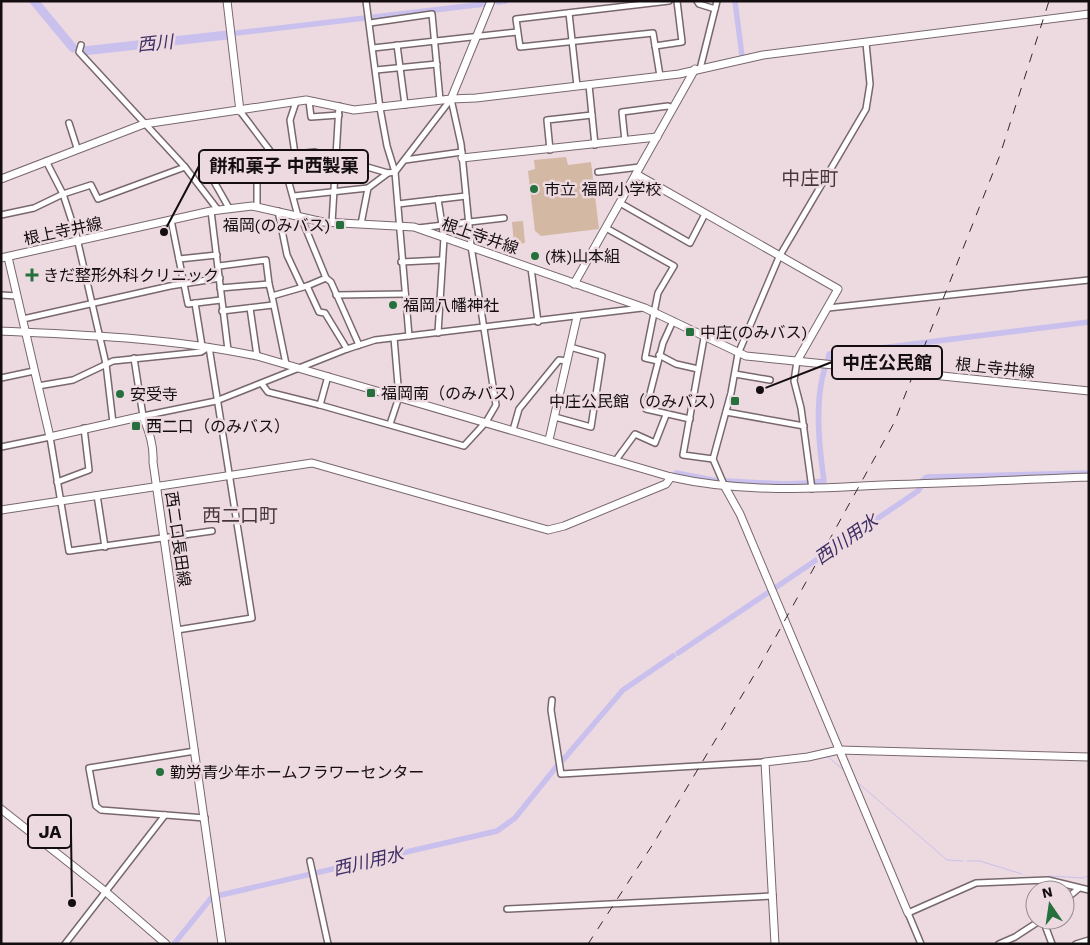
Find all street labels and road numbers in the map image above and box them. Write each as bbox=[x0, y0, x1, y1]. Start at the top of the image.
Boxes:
street label: 根上寺井線 bbox=[22, 213, 104, 249]
street label: 根上寺井線 bbox=[439, 214, 521, 258]
street label: 根上寺井線 bbox=[954, 354, 1036, 382]
street label: 西二口長田線 bbox=[162, 490, 194, 588]

